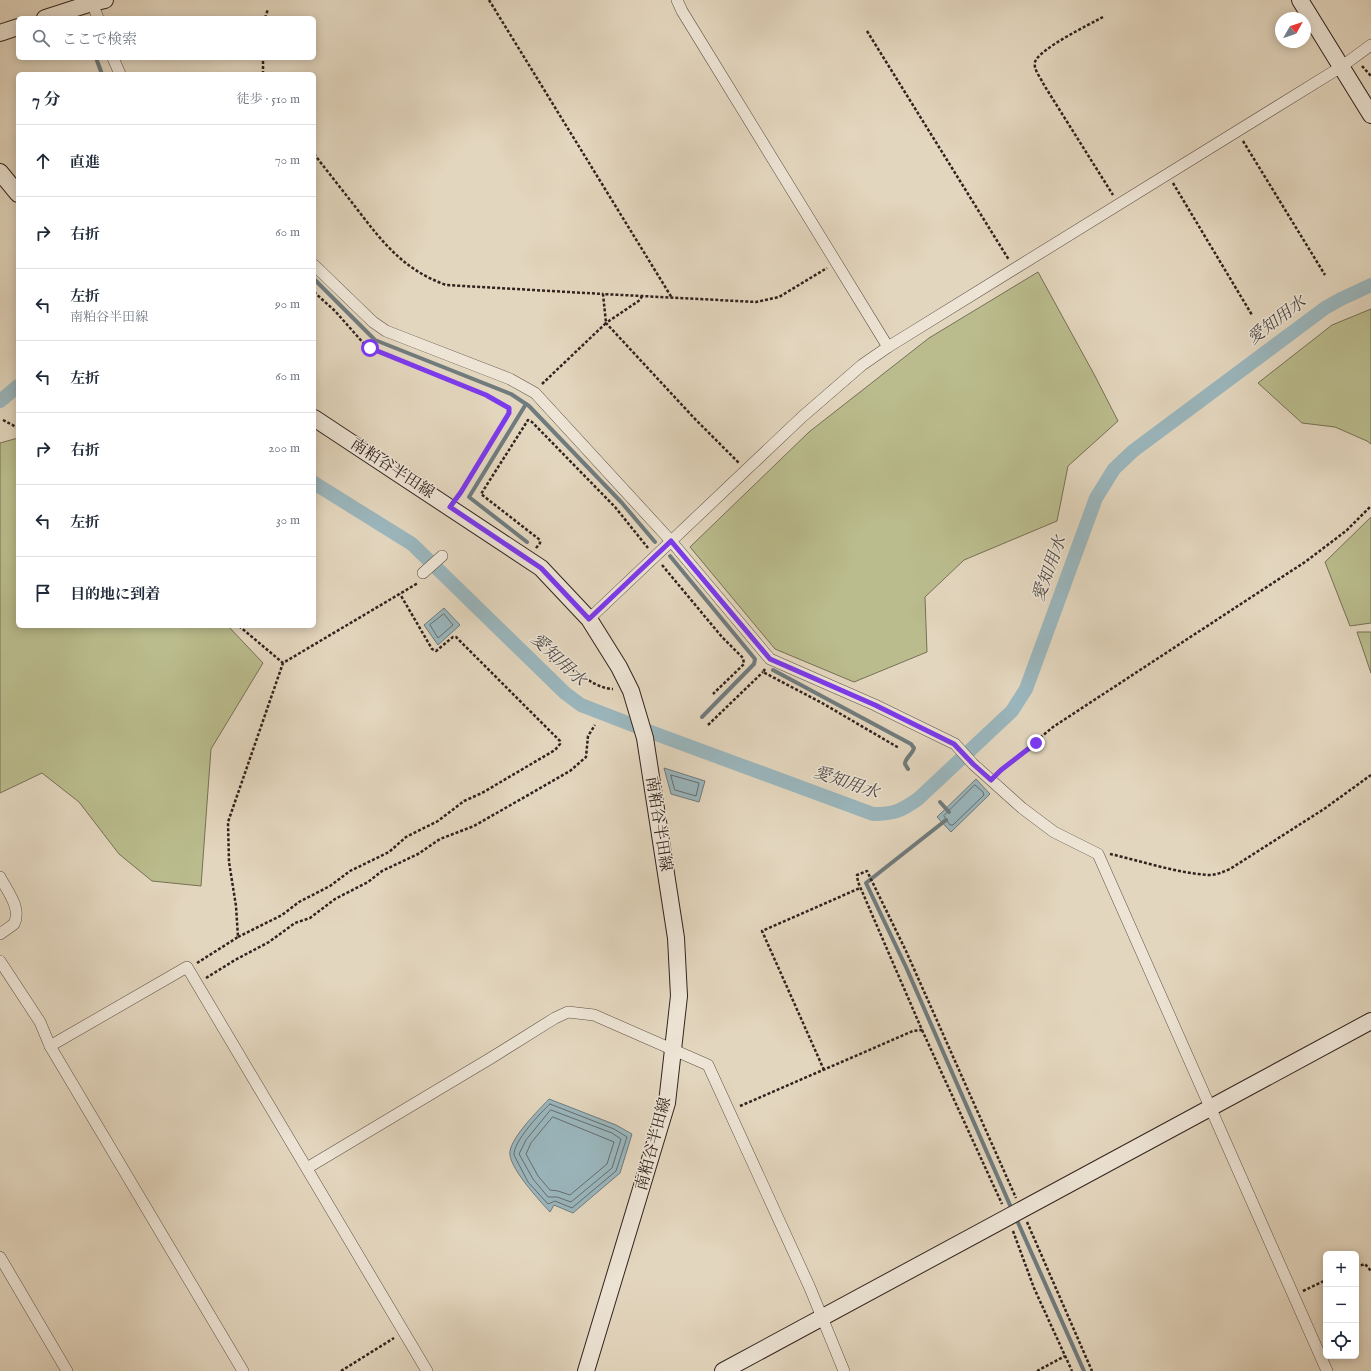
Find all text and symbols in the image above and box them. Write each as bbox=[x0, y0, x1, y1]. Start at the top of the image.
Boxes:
north arrow bbox=[1275, 12, 1311, 48]
search box bbox=[16, 16, 316, 60]
icon: search bbox=[30, 27, 52, 49]
text: ここで検索 bbox=[62, 30, 137, 49]
text: 7 分 bbox=[32, 90, 61, 111]
text: 徒歩 · 510 m bbox=[237, 91, 300, 108]
icon: ahead bbox=[32, 150, 54, 172]
text: 70 m bbox=[275, 152, 300, 169]
text: 直進 bbox=[70, 153, 100, 172]
icon: right bbox=[32, 222, 54, 244]
text: 60 m bbox=[275, 224, 300, 241]
text: 右折 bbox=[70, 225, 100, 244]
text: 左折 bbox=[70, 287, 100, 306]
water label: 愛知用水 bbox=[1244, 291, 1312, 350]
icon: left bbox=[32, 294, 54, 316]
text: 90 m bbox=[275, 296, 300, 313]
text: 南粕谷半田線 bbox=[70, 309, 148, 326]
route start bbox=[361, 339, 379, 357]
icon: left bbox=[32, 366, 54, 388]
text: 60 m bbox=[275, 368, 300, 385]
text: 左折 bbox=[70, 369, 100, 388]
street label: 南粕谷半田線 bbox=[346, 434, 438, 504]
icon: right bbox=[32, 438, 54, 460]
text: 200 m bbox=[268, 440, 300, 457]
text: 右折 bbox=[70, 441, 100, 460]
icon: left bbox=[32, 510, 54, 532]
text: 30 m bbox=[276, 512, 300, 529]
text: 左折 bbox=[70, 513, 100, 532]
water label: 愛知用水 bbox=[1029, 532, 1072, 605]
icon: arrive bbox=[32, 582, 54, 604]
text: 目的地に到着 bbox=[70, 585, 160, 604]
water label: 愛知用水 bbox=[526, 629, 591, 692]
route end bbox=[1027, 734, 1045, 752]
water label: 愛知用水 bbox=[810, 762, 883, 805]
street label: 南粕谷半田線 bbox=[641, 775, 675, 873]
street label: 南粕谷半田線 bbox=[632, 1095, 676, 1193]
map controls bbox=[1323, 1251, 1359, 1359]
button: + bbox=[1323, 1251, 1359, 1287]
button: − bbox=[1323, 1287, 1359, 1323]
button: locate bbox=[1323, 1323, 1359, 1359]

